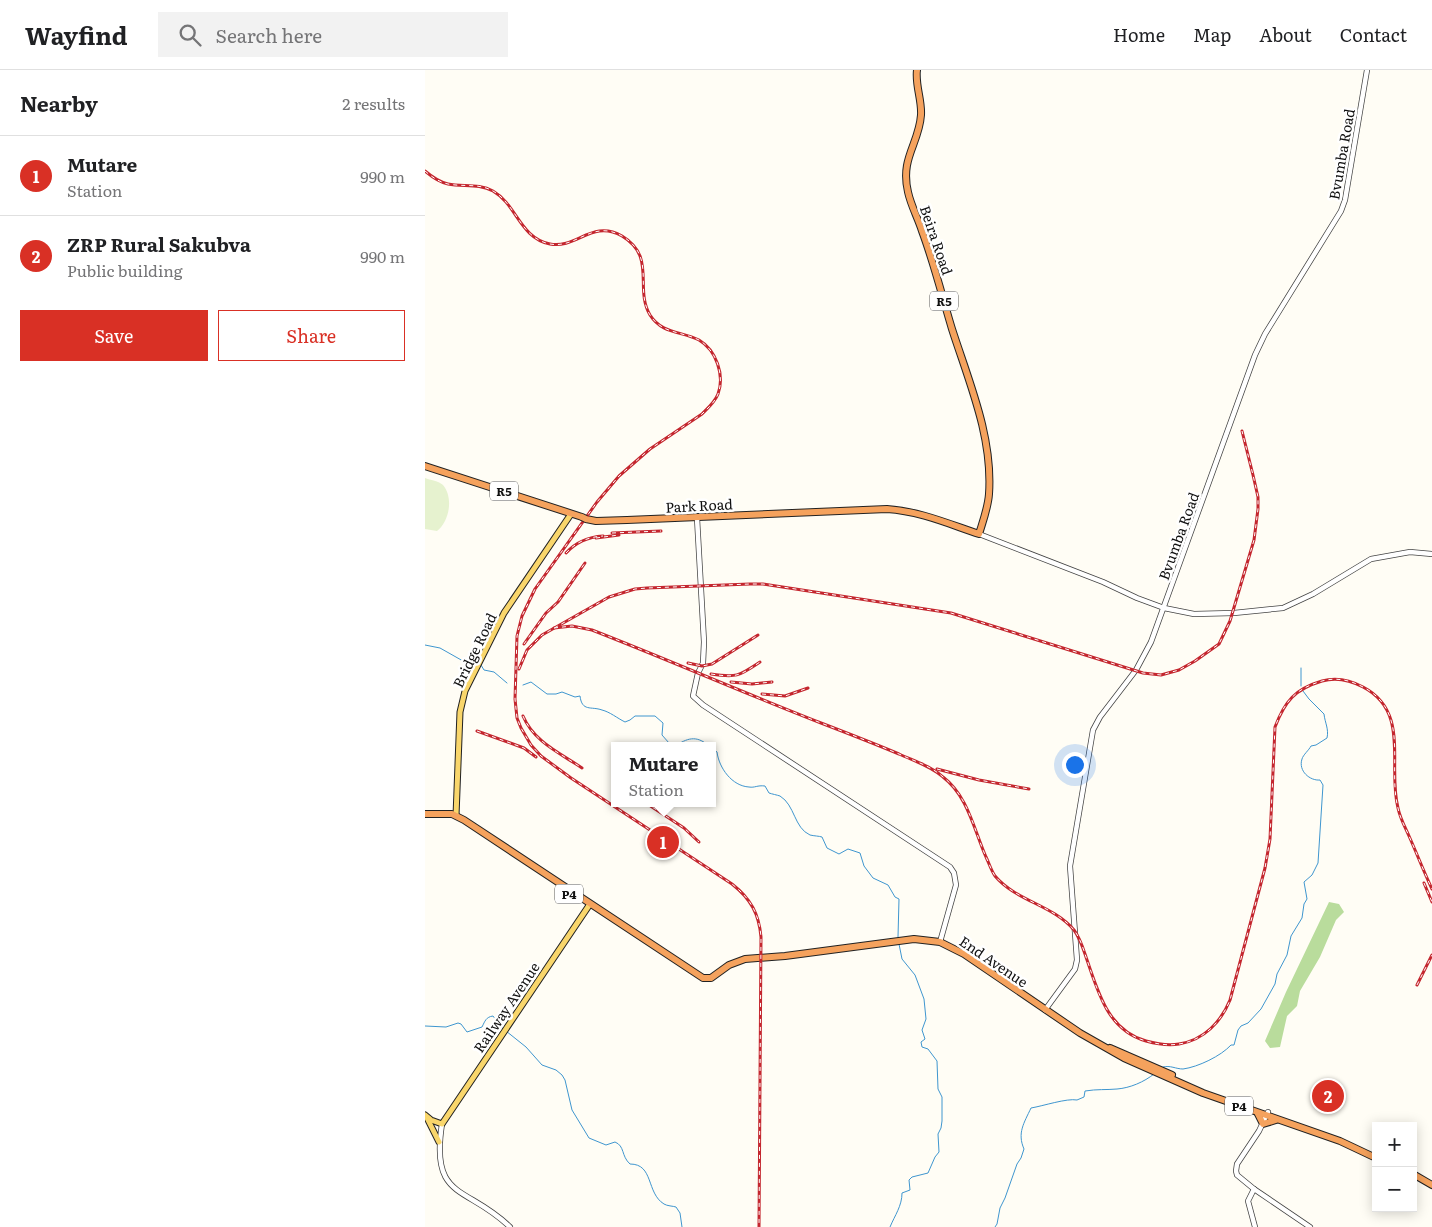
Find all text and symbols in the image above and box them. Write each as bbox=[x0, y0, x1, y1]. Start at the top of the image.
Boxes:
search box bbox=[158, 12, 508, 57]
text: Wayfind bbox=[25, 17, 128, 52]
icon: search bbox=[176, 21, 204, 49]
text: Search here bbox=[216, 21, 322, 49]
text: Home bbox=[1113, 21, 1165, 48]
text: Map bbox=[1193, 21, 1231, 48]
text: About bbox=[1259, 21, 1312, 48]
text: Contact bbox=[1340, 21, 1407, 48]
text: Nearby bbox=[20, 87, 98, 118]
text: 2 results bbox=[342, 91, 405, 115]
street label: Bvumba Road bbox=[1323, 106, 1359, 201]
text: Mutare bbox=[67, 150, 137, 178]
text: 1 bbox=[33, 164, 39, 188]
text: 990 m bbox=[360, 164, 405, 188]
text: Station bbox=[67, 178, 122, 202]
street label: Beira Road bbox=[916, 203, 958, 278]
text: ZRP Rural Sakubva bbox=[67, 230, 251, 258]
text: 2 bbox=[32, 244, 40, 268]
text: 990 m bbox=[360, 244, 405, 268]
text: Public building bbox=[67, 258, 183, 282]
road number: R5 bbox=[930, 292, 958, 310]
button: Save bbox=[20, 310, 208, 361]
button: Share bbox=[218, 310, 405, 361]
road number: R5 bbox=[490, 482, 518, 501]
street label: Bvumba Road bbox=[1153, 489, 1203, 583]
street label: Park Road bbox=[665, 493, 734, 517]
street label: Bridge Road bbox=[447, 609, 501, 691]
popup bbox=[611, 742, 716, 807]
text: Mutare bbox=[628, 749, 699, 777]
your location bbox=[1062, 752, 1088, 778]
text: Station bbox=[628, 777, 684, 801]
pin: 1 bbox=[647, 823, 679, 861]
road number: P4 bbox=[555, 884, 583, 904]
street label: End Avenue bbox=[956, 931, 1032, 991]
street label: Railway Avenue bbox=[468, 958, 544, 1056]
pin: 2 bbox=[1312, 1077, 1344, 1115]
road number: P4 bbox=[1225, 1096, 1253, 1116]
map controls bbox=[1372, 1122, 1417, 1212]
button: + bbox=[1372, 1122, 1417, 1167]
button: − bbox=[1372, 1167, 1417, 1212]

